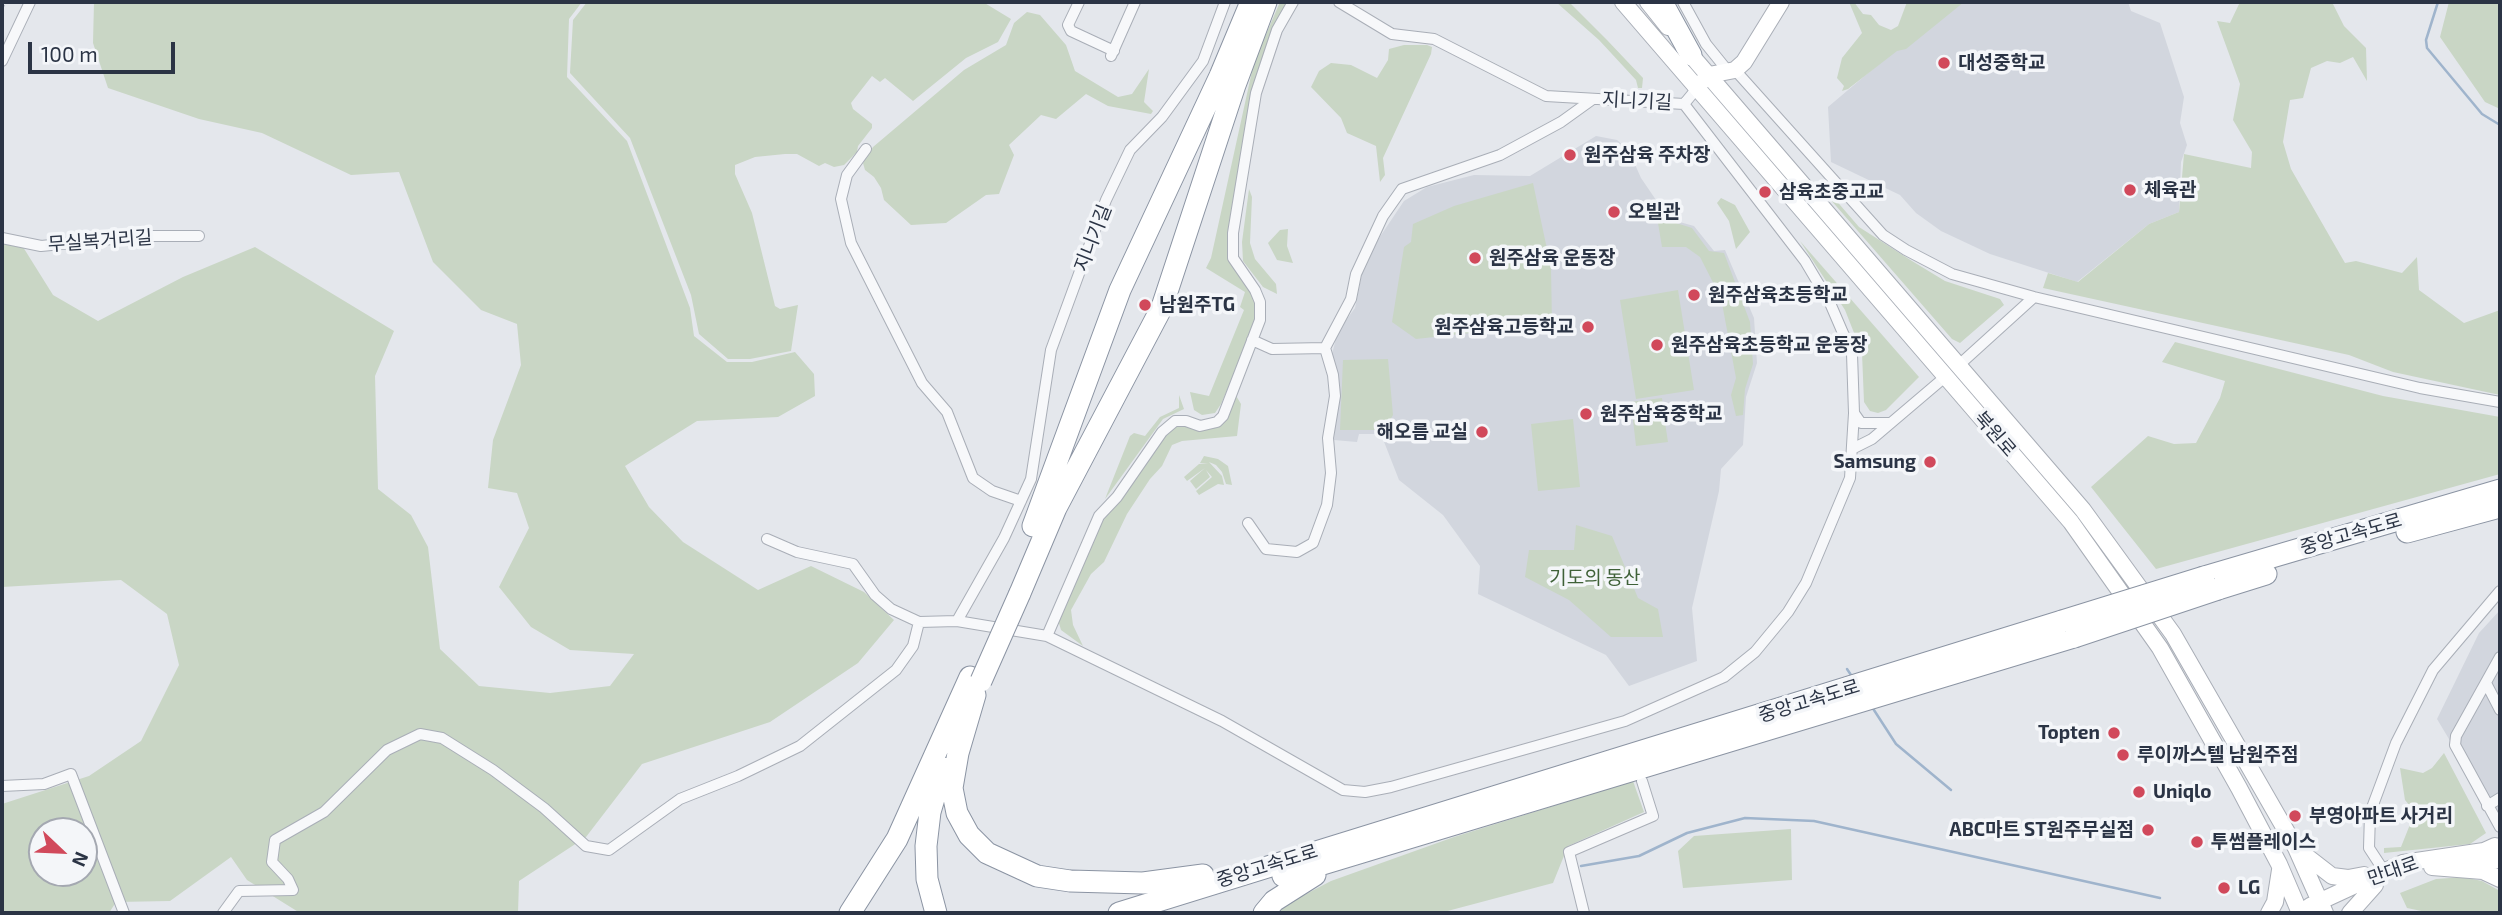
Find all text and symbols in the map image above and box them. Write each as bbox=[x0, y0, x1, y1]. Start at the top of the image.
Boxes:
scale bar bbox=[32, 28, 178, 72]
text: 100 m bbox=[41, 41, 98, 66]
place label: 대성중학교 bbox=[1958, 52, 2045, 74]
marker: 대성중학교 bbox=[1936, 55, 1952, 71]
street label: 지니기길 bbox=[1601, 88, 1673, 114]
place label: 원주삼육 주차장 bbox=[1584, 144, 1710, 166]
marker: 원주삼육 주차장 bbox=[1562, 147, 1578, 163]
place label: 체육관 bbox=[2144, 179, 2196, 201]
place label: 삼육초중고교 bbox=[1779, 181, 1884, 203]
marker: 체육관 bbox=[2122, 182, 2138, 198]
marker: 삼육초중고교 bbox=[1757, 184, 1773, 200]
street label: 지니기길 bbox=[1070, 201, 1116, 275]
place label: 오빌관 bbox=[1628, 201, 1680, 223]
marker: 오빌관 bbox=[1606, 204, 1622, 220]
street label: 무실복거리길 bbox=[47, 226, 153, 256]
place label: 원주삼육 운동장 bbox=[1489, 247, 1615, 269]
marker: 원주삼육 운동장 bbox=[1467, 250, 1483, 266]
place label: 원주삼육초등학교 bbox=[1708, 284, 1848, 306]
marker: 원주삼육초등학교 bbox=[1686, 287, 1702, 303]
place label: 남원주TG bbox=[1159, 294, 1235, 316]
marker: 남원주TG bbox=[1137, 297, 1153, 313]
place label: 원주삼육고등학교 bbox=[1434, 316, 1574, 338]
marker: 원주삼육고등학교 bbox=[1580, 319, 1596, 335]
place label: 원주삼육초등학교 운동장 bbox=[1671, 334, 1867, 356]
marker: 원주삼육초등학교 운동장 bbox=[1649, 337, 1665, 353]
place label: 원주삼육중학교 bbox=[1600, 403, 1722, 425]
marker: 원주삼육중학교 bbox=[1578, 406, 1594, 422]
street label: 북원로 bbox=[1969, 407, 2021, 461]
place label: 해오름 교실 bbox=[1376, 421, 1468, 443]
marker: 해오름 교실 bbox=[1474, 424, 1490, 440]
place label: Samsung bbox=[1833, 451, 1916, 473]
marker: Samsung bbox=[1922, 454, 1938, 470]
street label: 중앙고속도로 bbox=[2297, 509, 2405, 559]
park label: 기도의 동산 bbox=[1549, 567, 1641, 589]
street label: 중앙고속도로 bbox=[1756, 675, 1862, 727]
place label: Topten bbox=[2038, 722, 2100, 744]
marker: Topten bbox=[2106, 725, 2122, 741]
place label: 루이까스텔 남원주점 bbox=[2137, 744, 2298, 766]
marker: 루이까스텔 남원주점 bbox=[2115, 747, 2131, 763]
place label: Uniqlo bbox=[2153, 781, 2211, 803]
marker: Uniqlo bbox=[2131, 784, 2147, 800]
place label: 부영아파트 사거리 bbox=[2309, 805, 2453, 827]
marker: 부영아파트 사거리 bbox=[2287, 808, 2303, 824]
north arrow bbox=[28, 817, 98, 887]
place label: ABC마트 ST원주무실점 bbox=[1949, 819, 2134, 841]
marker: ABC마트 ST원주무실점 bbox=[2140, 822, 2156, 838]
place label: 투썸플레이스 bbox=[2211, 831, 2316, 853]
marker: 투썸플레이스 bbox=[2189, 834, 2205, 850]
street label: 중앙고속도로 bbox=[1214, 840, 1320, 892]
text: N bbox=[68, 849, 94, 870]
street label: 만대로 bbox=[2364, 852, 2422, 890]
place label: LG bbox=[2238, 877, 2260, 899]
marker: LG bbox=[2216, 880, 2232, 896]

